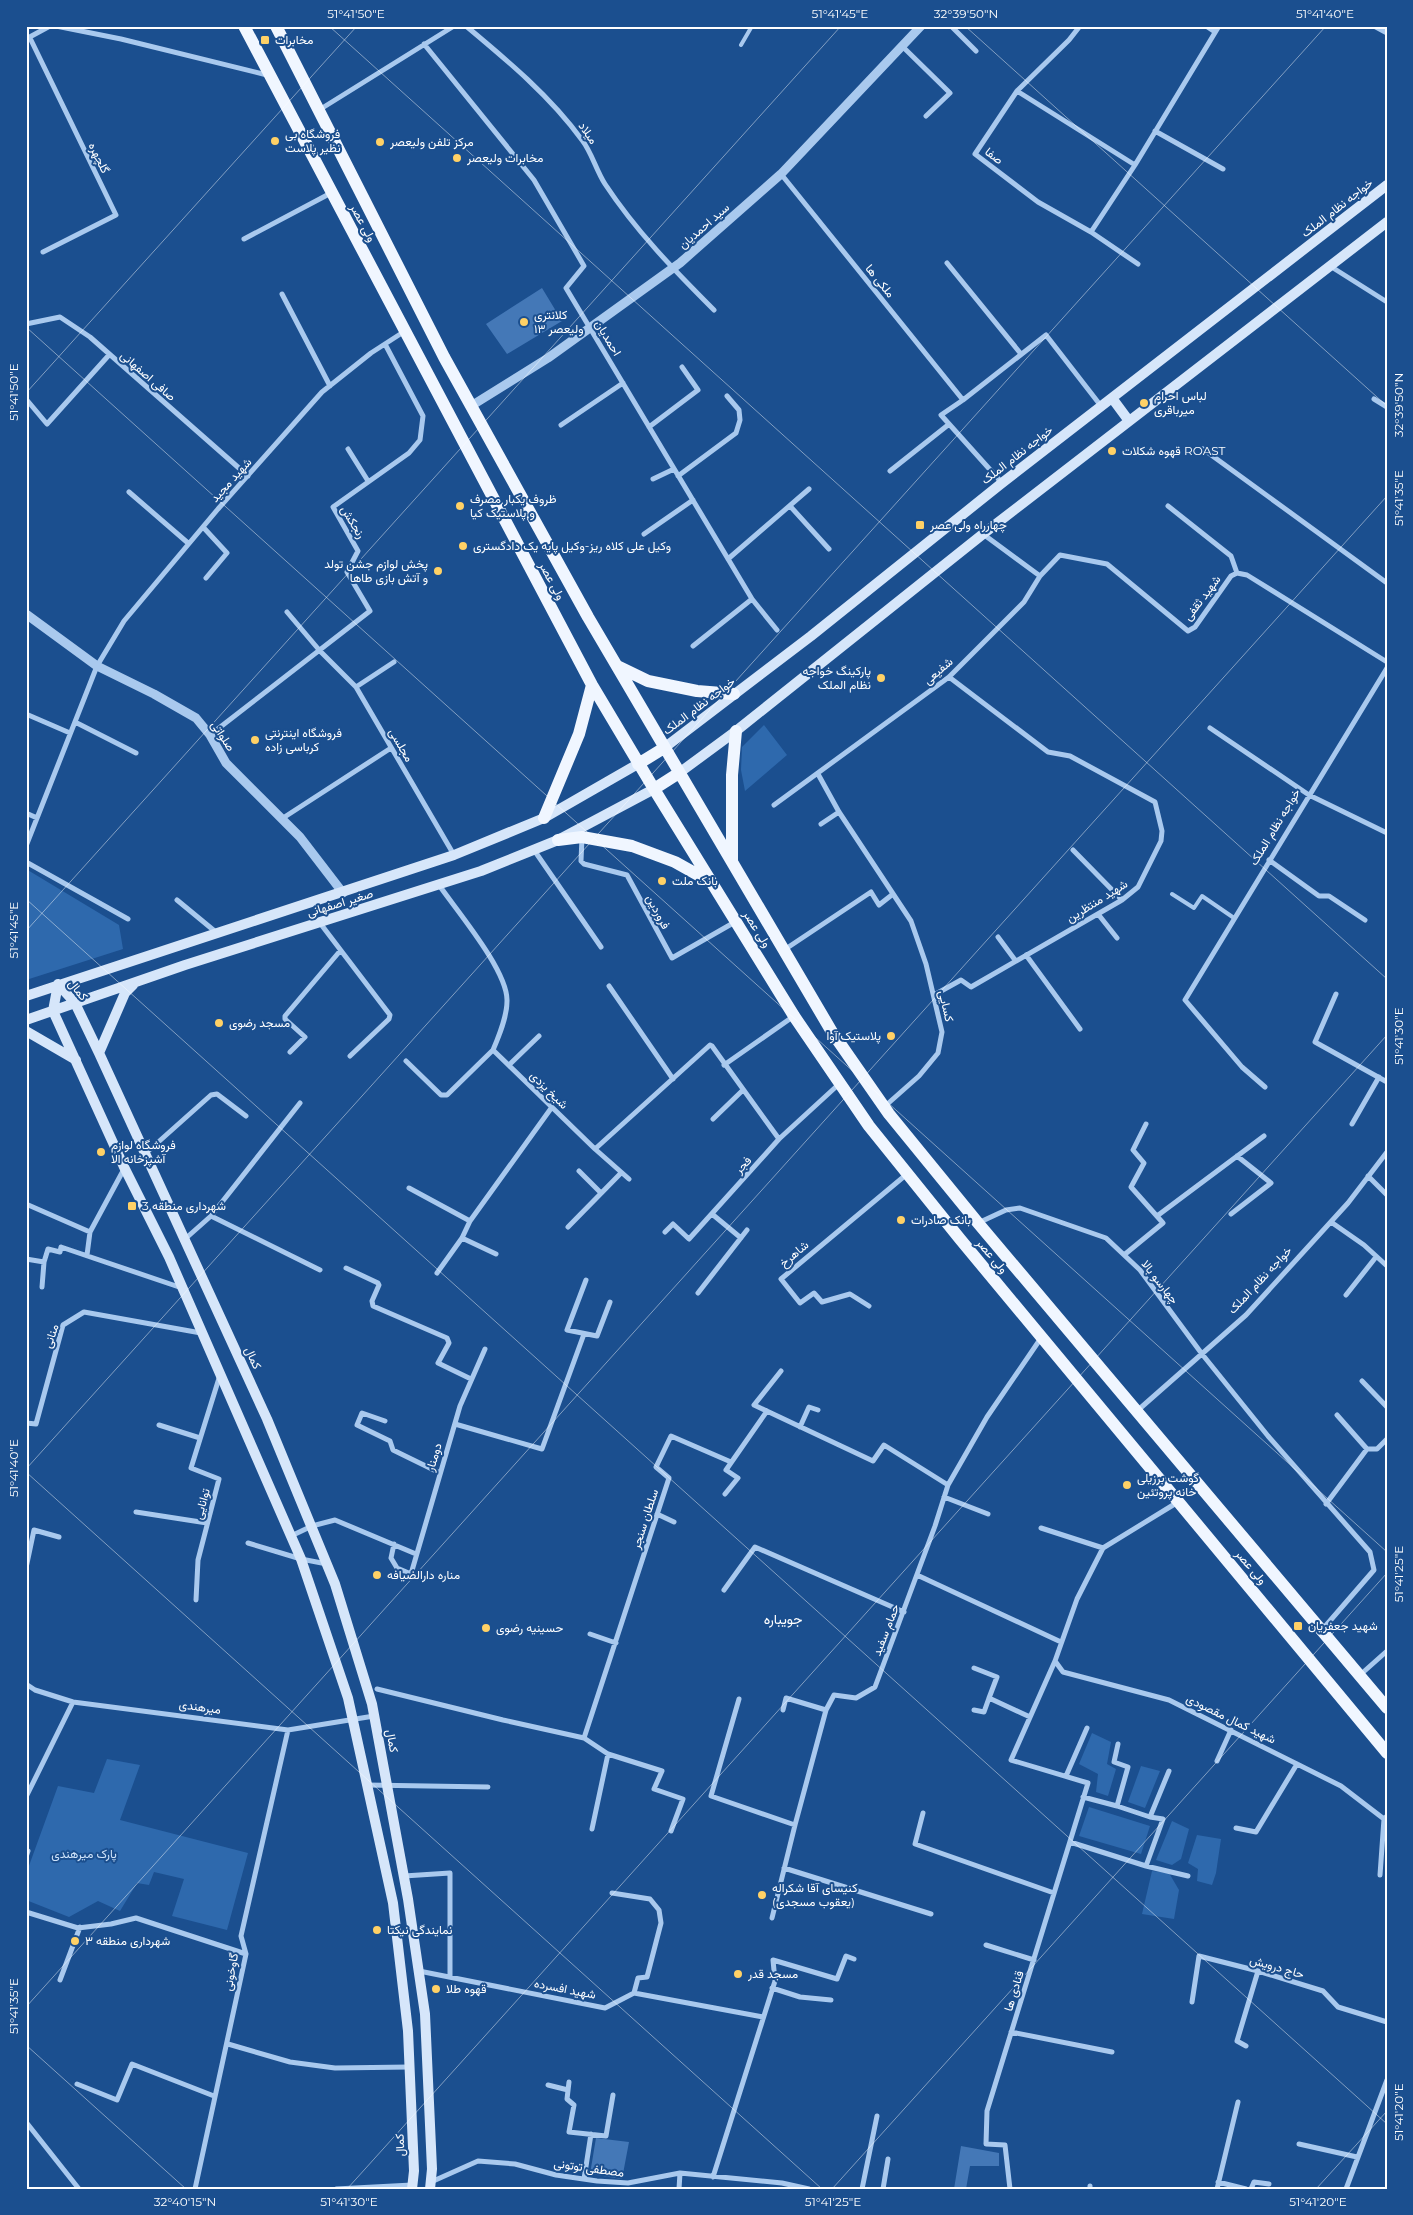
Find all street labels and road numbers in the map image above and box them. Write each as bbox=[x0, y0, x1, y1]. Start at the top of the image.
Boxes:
street label: میلاد bbox=[575, 119, 601, 147]
street label: گلچهره bbox=[85, 140, 113, 176]
street label: صفا bbox=[982, 144, 1006, 167]
street label: خواجه نظام الملک bbox=[1298, 175, 1376, 241]
street label: سید احمدیان bbox=[675, 199, 732, 252]
street label: ولی عصر bbox=[346, 200, 380, 245]
street label: ملکی ها bbox=[862, 261, 898, 301]
street label: احمدیان bbox=[592, 317, 625, 358]
street label: صافی اصفهانی bbox=[117, 347, 179, 405]
street label: خواجه نظام الملک bbox=[978, 422, 1056, 488]
street label: شهید مجید bbox=[207, 454, 255, 506]
street label: رنجکش bbox=[337, 503, 369, 541]
street label: ولی عصر bbox=[535, 558, 569, 603]
street label: شهید ثقفی bbox=[1180, 572, 1224, 624]
street label: شفیعی bbox=[920, 654, 956, 688]
street label: خواجه نظام الملک bbox=[660, 674, 738, 738]
street label: صلواتی bbox=[207, 718, 239, 754]
street label: مجلسی bbox=[385, 725, 417, 765]
street label: خواجه نظام الملک bbox=[1246, 786, 1304, 868]
street label: شهید منتظرین bbox=[1063, 876, 1131, 926]
street label: صغیر اصفهانی bbox=[305, 885, 375, 921]
street label: فروردین bbox=[642, 892, 674, 932]
street label: ولی عصر bbox=[739, 907, 775, 951]
street label: کمال bbox=[65, 976, 91, 1004]
street label: کسایی bbox=[935, 989, 957, 1023]
street label: شیخ یزدی bbox=[526, 1067, 572, 1113]
street label: فجر bbox=[730, 1153, 755, 1178]
street label: ولی عصر bbox=[972, 1234, 1011, 1277]
street label: شاهرخ bbox=[776, 1237, 813, 1272]
street label: خواجه نظام الملک bbox=[1225, 1243, 1295, 1317]
street label: چهارسو بالا bbox=[1138, 1257, 1182, 1307]
street label: منانی bbox=[39, 1322, 63, 1350]
street label: کمال bbox=[241, 1344, 265, 1372]
street label: دومنار bbox=[422, 1441, 446, 1474]
street label: توانایی bbox=[190, 1486, 214, 1521]
street label: سلطان سنجر bbox=[627, 1487, 662, 1552]
street label: ولی عصر bbox=[1231, 1545, 1270, 1588]
street label: حمام سفید bbox=[869, 1602, 903, 1658]
street label: شهید کمال مقصودی bbox=[1184, 1690, 1278, 1748]
street label: میرهندی bbox=[178, 1696, 222, 1718]
street label: کمال bbox=[382, 1728, 402, 1754]
street label: گاوخونی bbox=[220, 1952, 242, 1992]
street label: حاج درویش bbox=[1248, 1952, 1306, 1983]
street label: قنادی ها bbox=[1000, 1969, 1028, 2013]
street label: شهید افسرده bbox=[533, 1975, 597, 2003]
street label: کمال bbox=[392, 2133, 408, 2157]
street label: مصطفی توتونی bbox=[553, 2155, 625, 2181]

